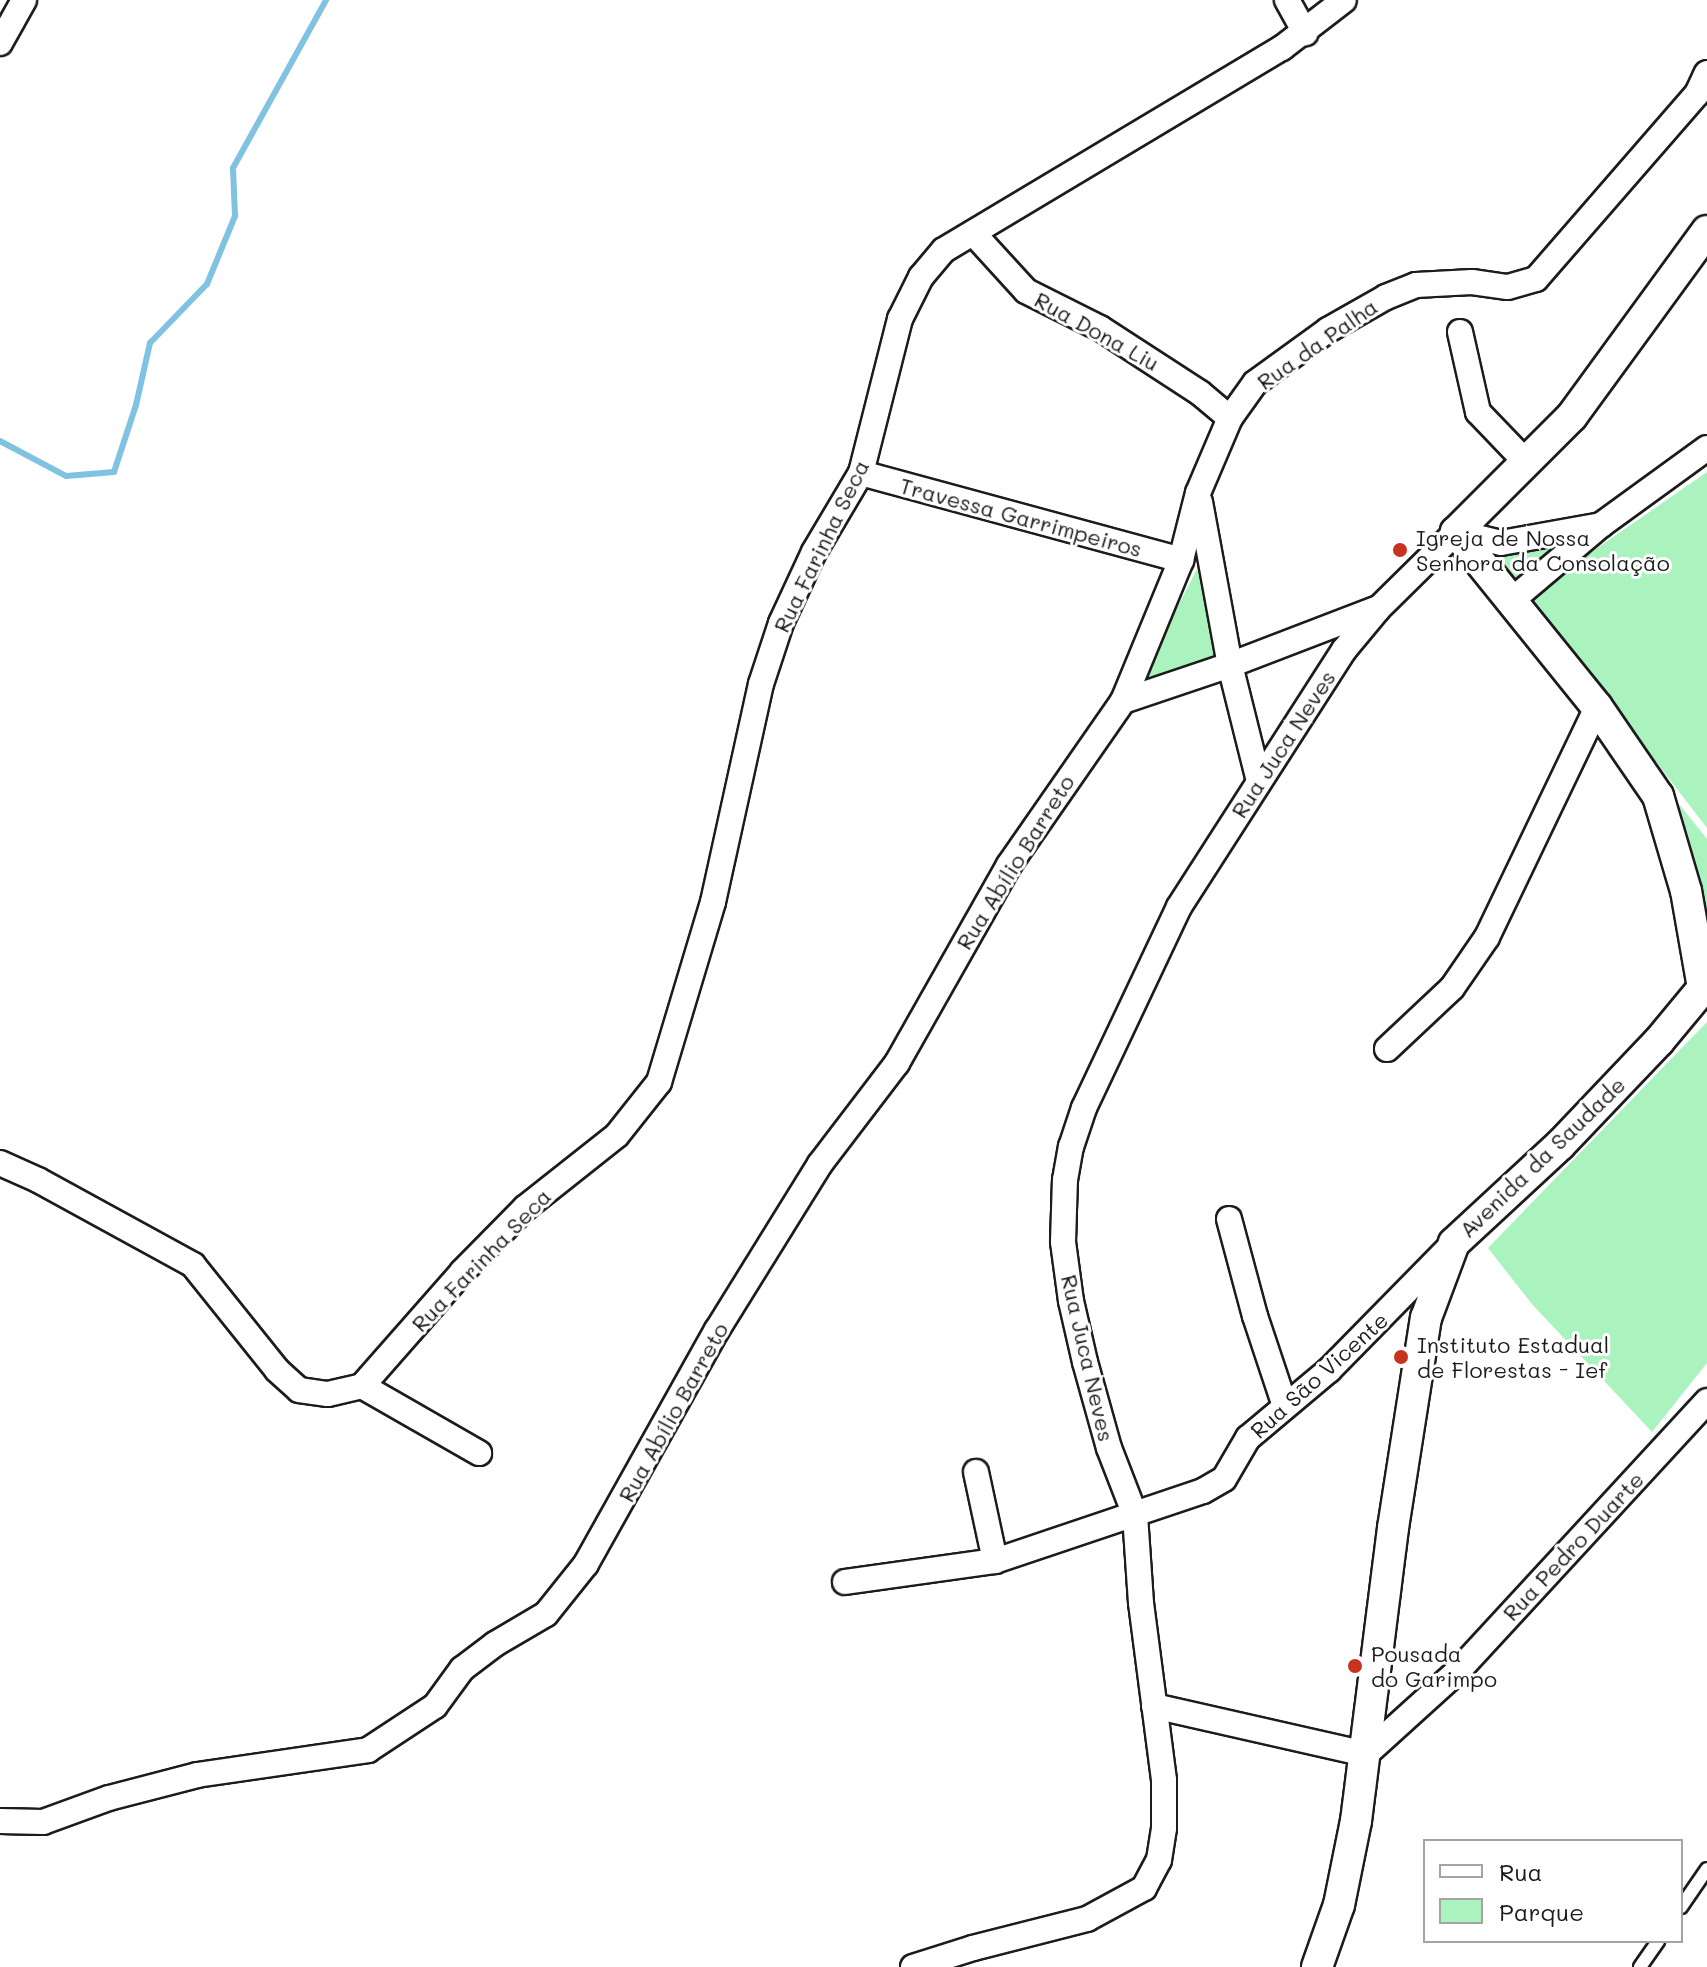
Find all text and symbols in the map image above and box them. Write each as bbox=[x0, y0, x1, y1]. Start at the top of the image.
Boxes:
street label: Rua Dona Liu bbox=[1030, 286, 1164, 376]
street label: Rua da Palha bbox=[1252, 293, 1382, 395]
street label: Rua Farinha Seca bbox=[768, 455, 874, 637]
street label: Travessa Garrimpeiros bbox=[897, 472, 1145, 562]
place label: Igreja de Nossa Senhora da Consolação bbox=[1416, 524, 1670, 576]
marker: Igreja de Nossa Senhora da Consolação bbox=[1391, 541, 1409, 559]
street label: Rua Juca Neves bbox=[1226, 665, 1340, 823]
street label: Rua Abílio Barreto bbox=[951, 770, 1079, 954]
street label: Avenida da Saudade bbox=[1454, 1071, 1630, 1243]
street label: Rua Farinha Seca bbox=[406, 1183, 556, 1337]
street label: Rua Juca Neves bbox=[1056, 1272, 1120, 1444]
street label: Rua São Vicente bbox=[1245, 1306, 1393, 1444]
street label: Rua Abílio Barreto bbox=[613, 1318, 733, 1506]
place label: Instituto Estadual de Florestas - Ief bbox=[1417, 1331, 1609, 1382]
marker: Instituto Estadual de Florestas - Ief bbox=[1392, 1348, 1410, 1366]
street label: Rua Pedro Duarte bbox=[1497, 1466, 1649, 1626]
place label: Pousada do Garimpo bbox=[1371, 1640, 1497, 1692]
marker: Pousada do Garimpo bbox=[1346, 1657, 1364, 1675]
legend bbox=[1423, 1839, 1683, 1943]
text: Rua bbox=[1499, 1856, 1542, 1887]
text: Parque bbox=[1499, 1896, 1584, 1927]

